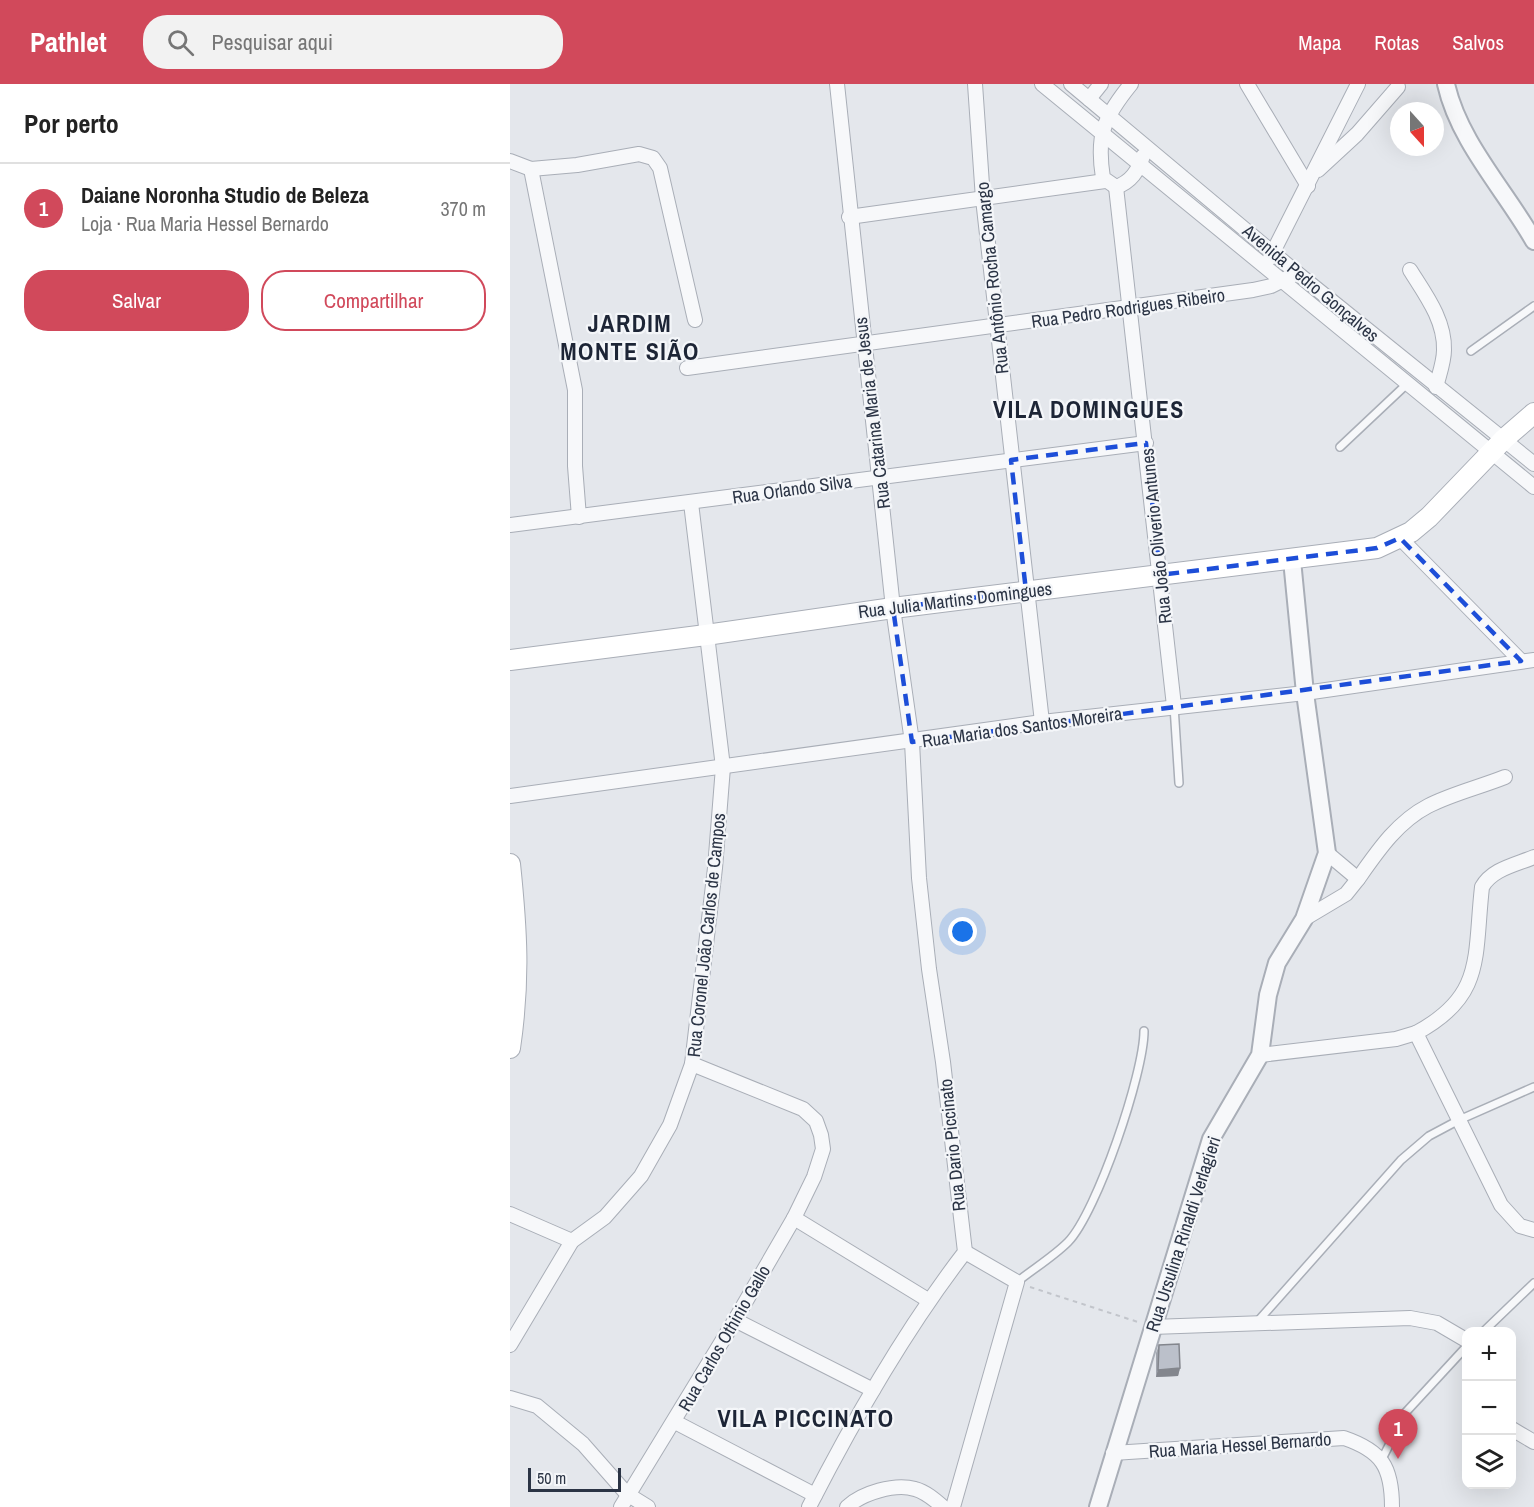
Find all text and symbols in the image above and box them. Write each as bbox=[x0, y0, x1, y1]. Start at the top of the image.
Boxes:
search box bbox=[143, 15, 563, 69]
text: Pathlet bbox=[30, 23, 107, 61]
icon: search bbox=[164, 26, 197, 59]
text: Pesquisar aqui bbox=[212, 27, 333, 57]
text: Mapa bbox=[1298, 28, 1341, 57]
text: Rotas bbox=[1374, 28, 1419, 57]
text: Salvos bbox=[1452, 28, 1504, 57]
north arrow bbox=[1390, 102, 1444, 156]
text: Por perto bbox=[24, 106, 119, 141]
text: Daiane Noronha Studio de Beleza bbox=[81, 180, 369, 210]
street label: Rua Antônio Rocha Camargo bbox=[969, 181, 1015, 375]
text: 1 bbox=[39, 195, 48, 222]
text: 370 m bbox=[440, 195, 486, 222]
text: Loja · Rua Maria Hessel Bernardo bbox=[81, 210, 329, 237]
street label: Avenida Pedro Gonçalves bbox=[1237, 218, 1385, 348]
button: Salvar bbox=[24, 270, 249, 331]
button: Compartilhar bbox=[261, 270, 486, 331]
street label: Rua Pedro Rodrigues Ribeiro bbox=[1030, 282, 1226, 334]
district label: JARDIM MONTE SIÃO bbox=[560, 307, 700, 367]
street label: Rua Catarina Maria de Jesus bbox=[848, 316, 896, 510]
district label: VILA DOMINGUES bbox=[993, 393, 1185, 425]
street label: Rua João Oliverio Antunes bbox=[1134, 447, 1178, 625]
street label: Rua Orlando Silva bbox=[731, 468, 853, 510]
street label: Rua Julia Martins Domingues bbox=[857, 576, 1053, 624]
street label: Rua Maria dos Santos Moreira bbox=[920, 701, 1124, 753]
street label: Rua Coronel João Carlos de Campos bbox=[681, 812, 731, 1058]
your location bbox=[948, 917, 977, 946]
street label: Rua Dario Piccinato bbox=[933, 1078, 971, 1212]
street label: Rua Ursulina Rinaldi Verlagieri bbox=[1140, 1133, 1226, 1335]
street label: Rua Carlos Othinio Gallo bbox=[672, 1260, 776, 1416]
map controls bbox=[1462, 1327, 1516, 1489]
button: + bbox=[1462, 1327, 1516, 1381]
button: − bbox=[1462, 1381, 1516, 1435]
district label: VILA PICCINATO bbox=[717, 1402, 895, 1434]
pin: 1 bbox=[1378, 1410, 1418, 1459]
street label: Rua Maria Hessel Bernardo bbox=[1148, 1426, 1332, 1464]
button: layers bbox=[1462, 1435, 1516, 1489]
scale bar bbox=[528, 1465, 621, 1492]
text: 50 m bbox=[537, 1467, 566, 1489]

